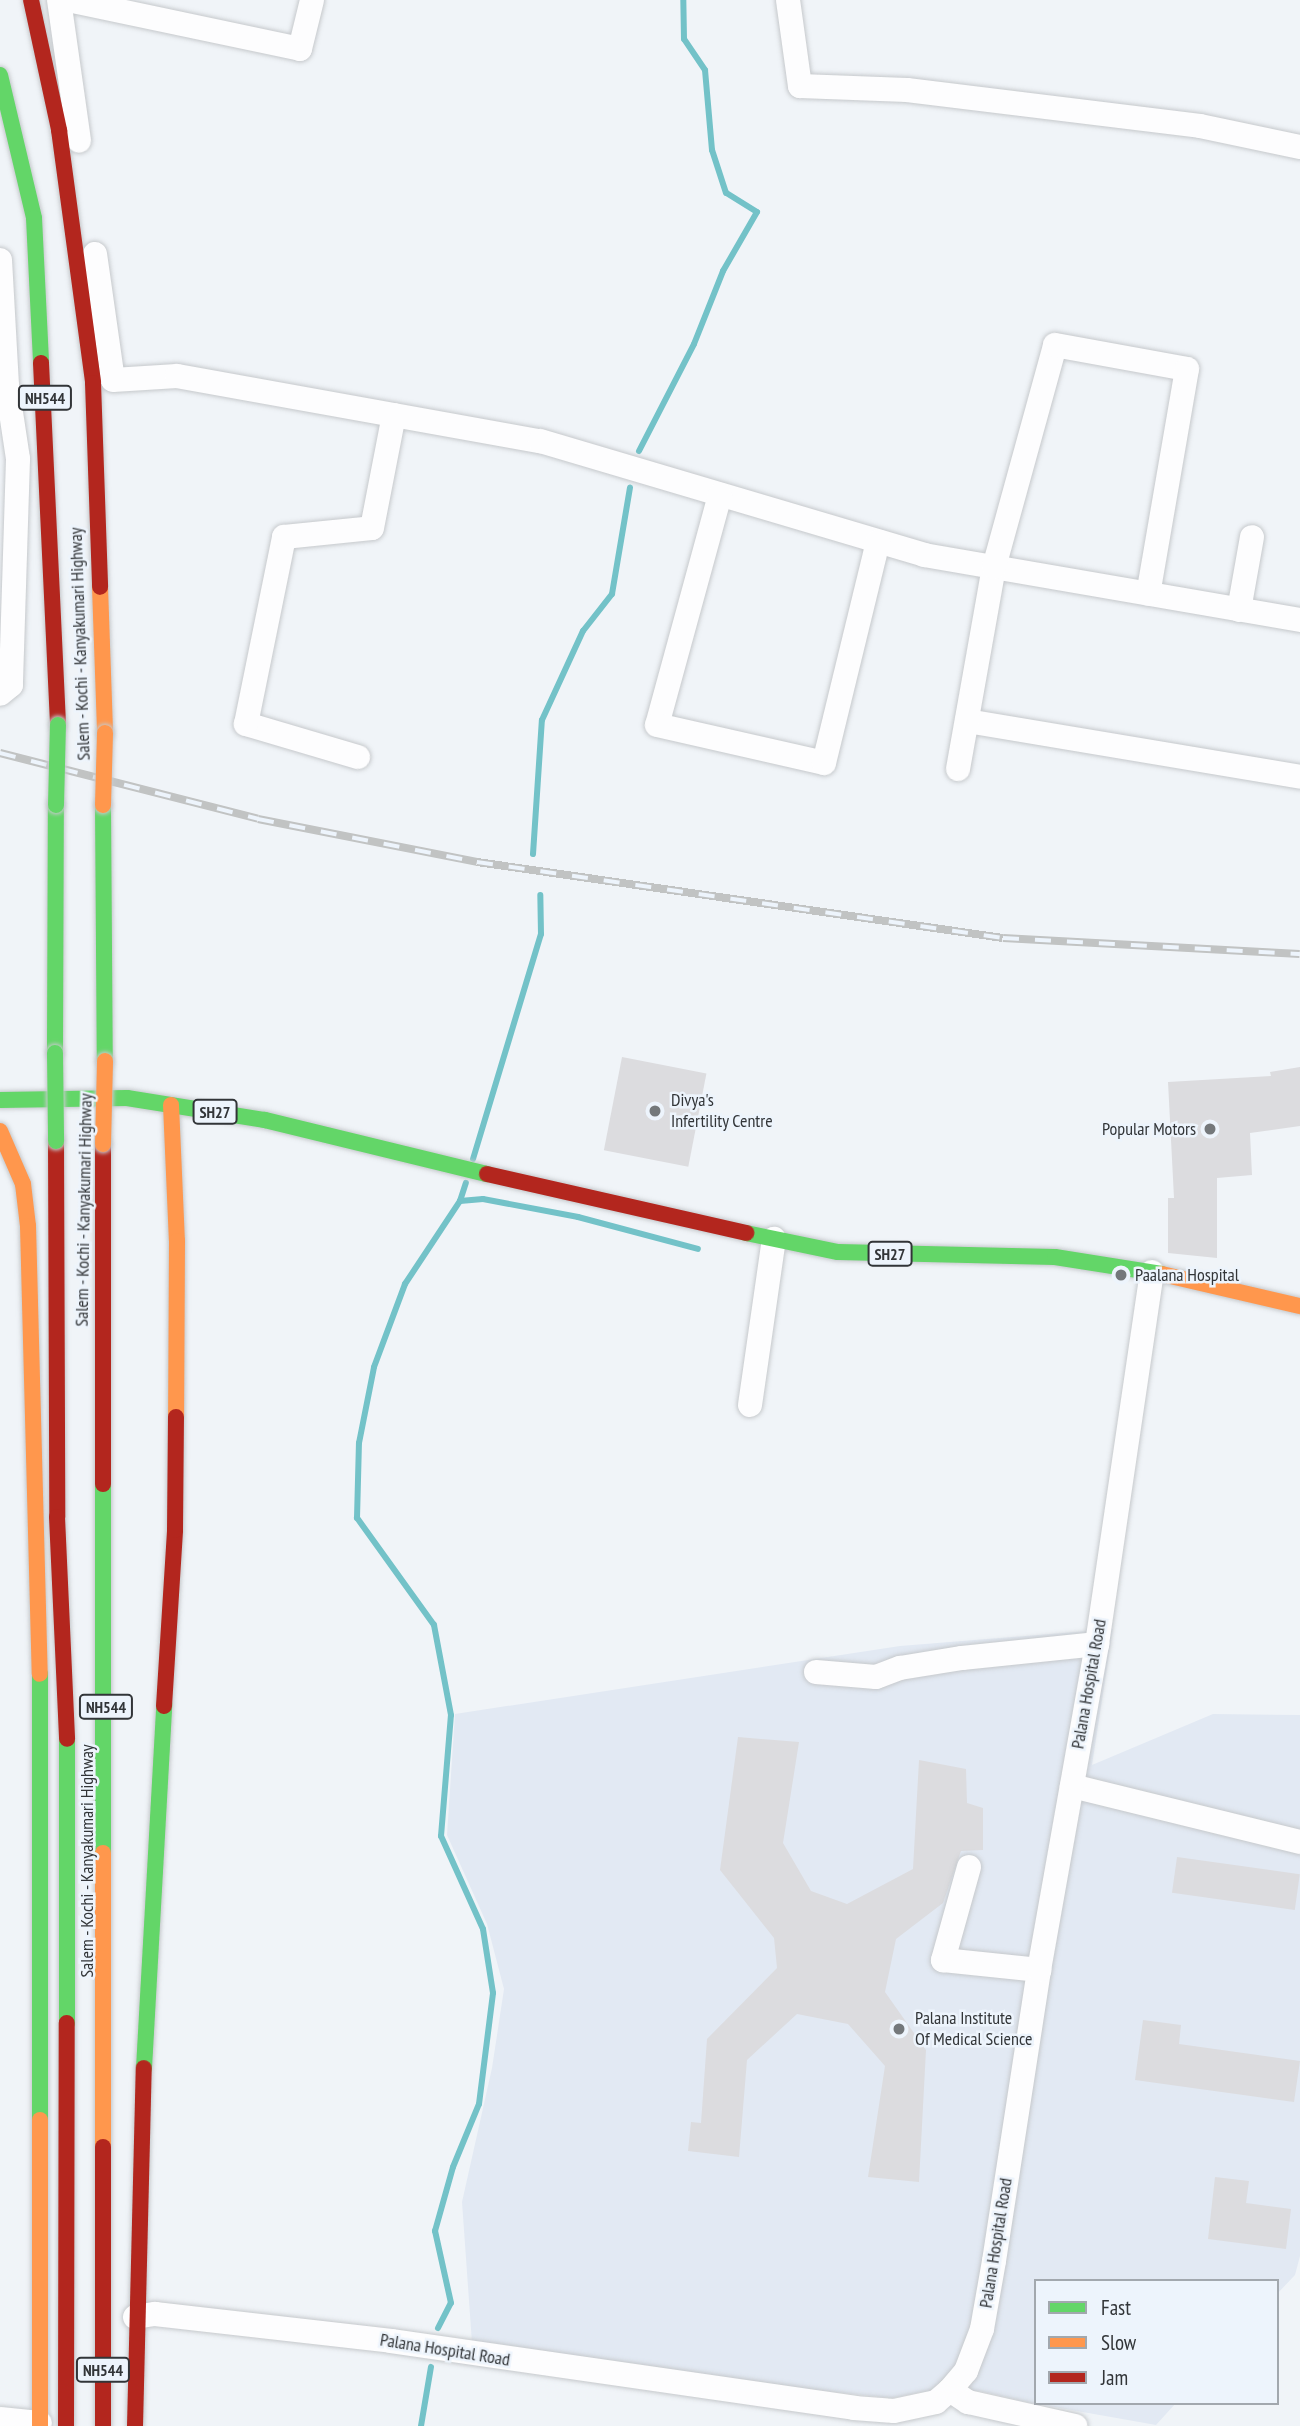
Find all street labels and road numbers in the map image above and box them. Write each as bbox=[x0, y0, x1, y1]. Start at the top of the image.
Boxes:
road number: NH544 bbox=[17, 386, 73, 410]
street label: Salem - Kochi - Kanyakumari Highway bbox=[65, 526, 95, 762]
street label: Salem - Kochi - Kanyakumari Highway bbox=[71, 1092, 97, 1328]
road number: SH27 bbox=[192, 1100, 238, 1124]
road number: SH27 bbox=[867, 1242, 913, 1266]
street label: Palana Hospital Road bbox=[1067, 1617, 1111, 1751]
road number: NH544 bbox=[78, 1694, 134, 1720]
street label: Salem - Kochi - Kanyakumari Highway bbox=[76, 1743, 98, 1979]
street label: Palana Hospital Road bbox=[975, 2176, 1017, 2310]
street label: Palana Hospital Road bbox=[378, 2329, 512, 2371]
road number: NH544 bbox=[75, 2358, 131, 2382]

